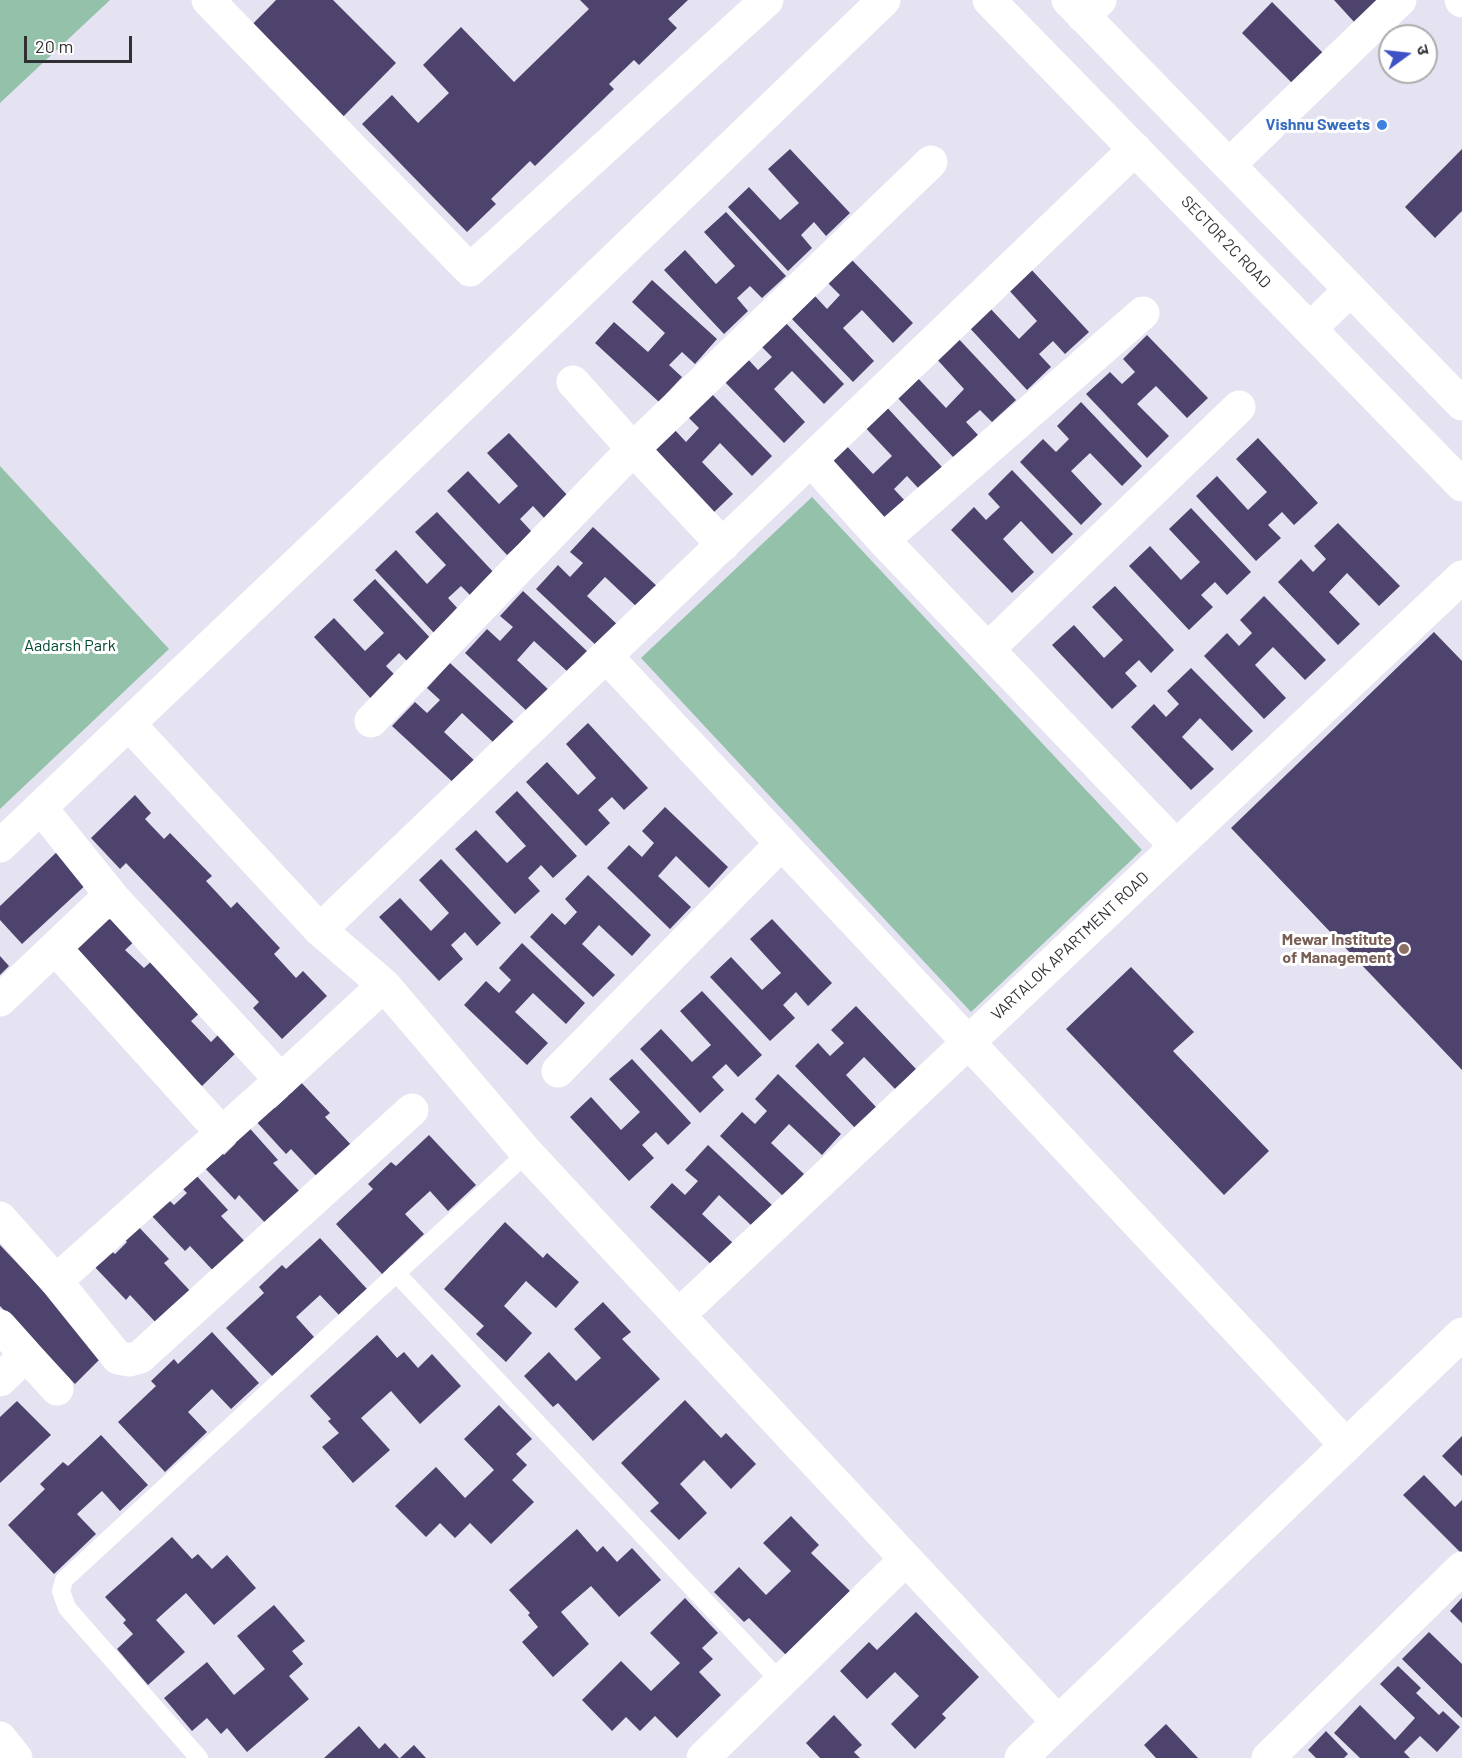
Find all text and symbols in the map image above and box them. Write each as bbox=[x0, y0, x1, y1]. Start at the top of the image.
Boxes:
scale bar bbox=[27, 24, 135, 62]
north arrow bbox=[1378, 24, 1438, 84]
text: 20 m bbox=[35, 35, 73, 57]
text: उ bbox=[1414, 43, 1434, 57]
place label: Vishnu Sweets bbox=[1266, 115, 1370, 135]
marker: Vishnu Sweets bbox=[1375, 118, 1389, 132]
street label: SECTOR 2C ROAD bbox=[1177, 192, 1275, 292]
park label: Aadarsh Park bbox=[24, 636, 116, 656]
street label: VARTALOK APARTMENT ROAD bbox=[987, 868, 1153, 1024]
place label: Mewar Institute of Management bbox=[1282, 930, 1392, 968]
marker: Mewar Institute of Management bbox=[1397, 942, 1411, 956]

